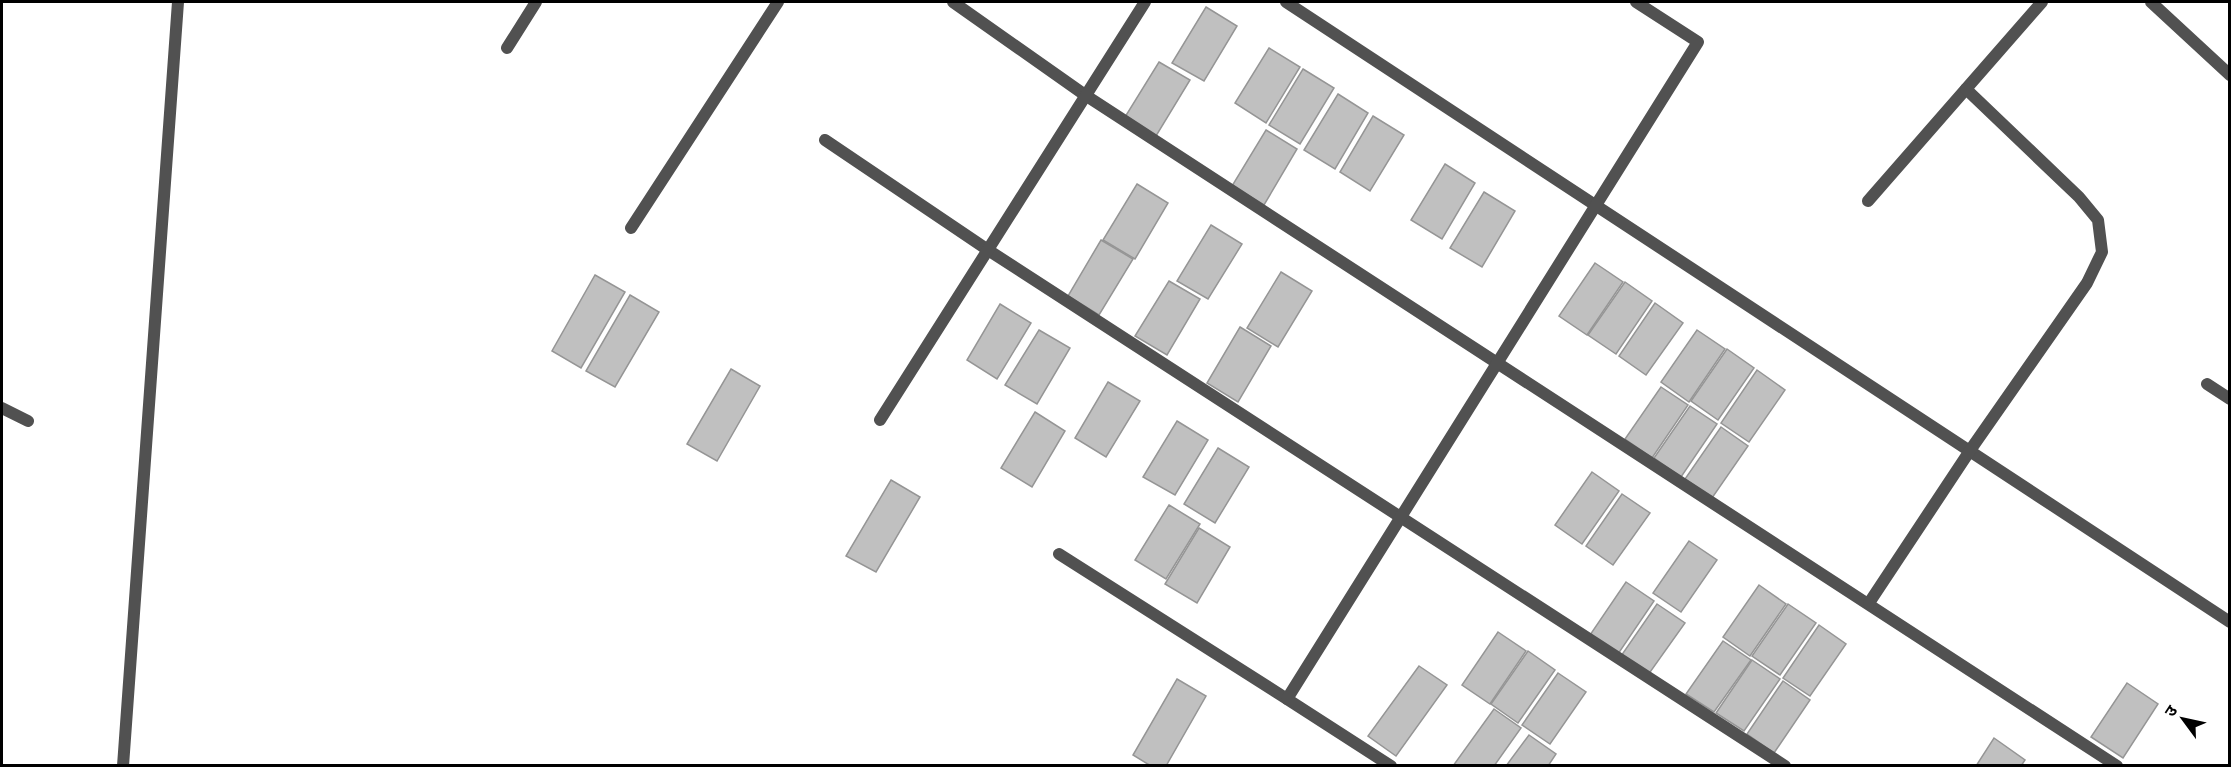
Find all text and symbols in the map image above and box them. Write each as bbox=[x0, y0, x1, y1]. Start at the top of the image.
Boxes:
north arrow bbox=[2153, 689, 2213, 749]
text: उ bbox=[2159, 701, 2183, 721]

